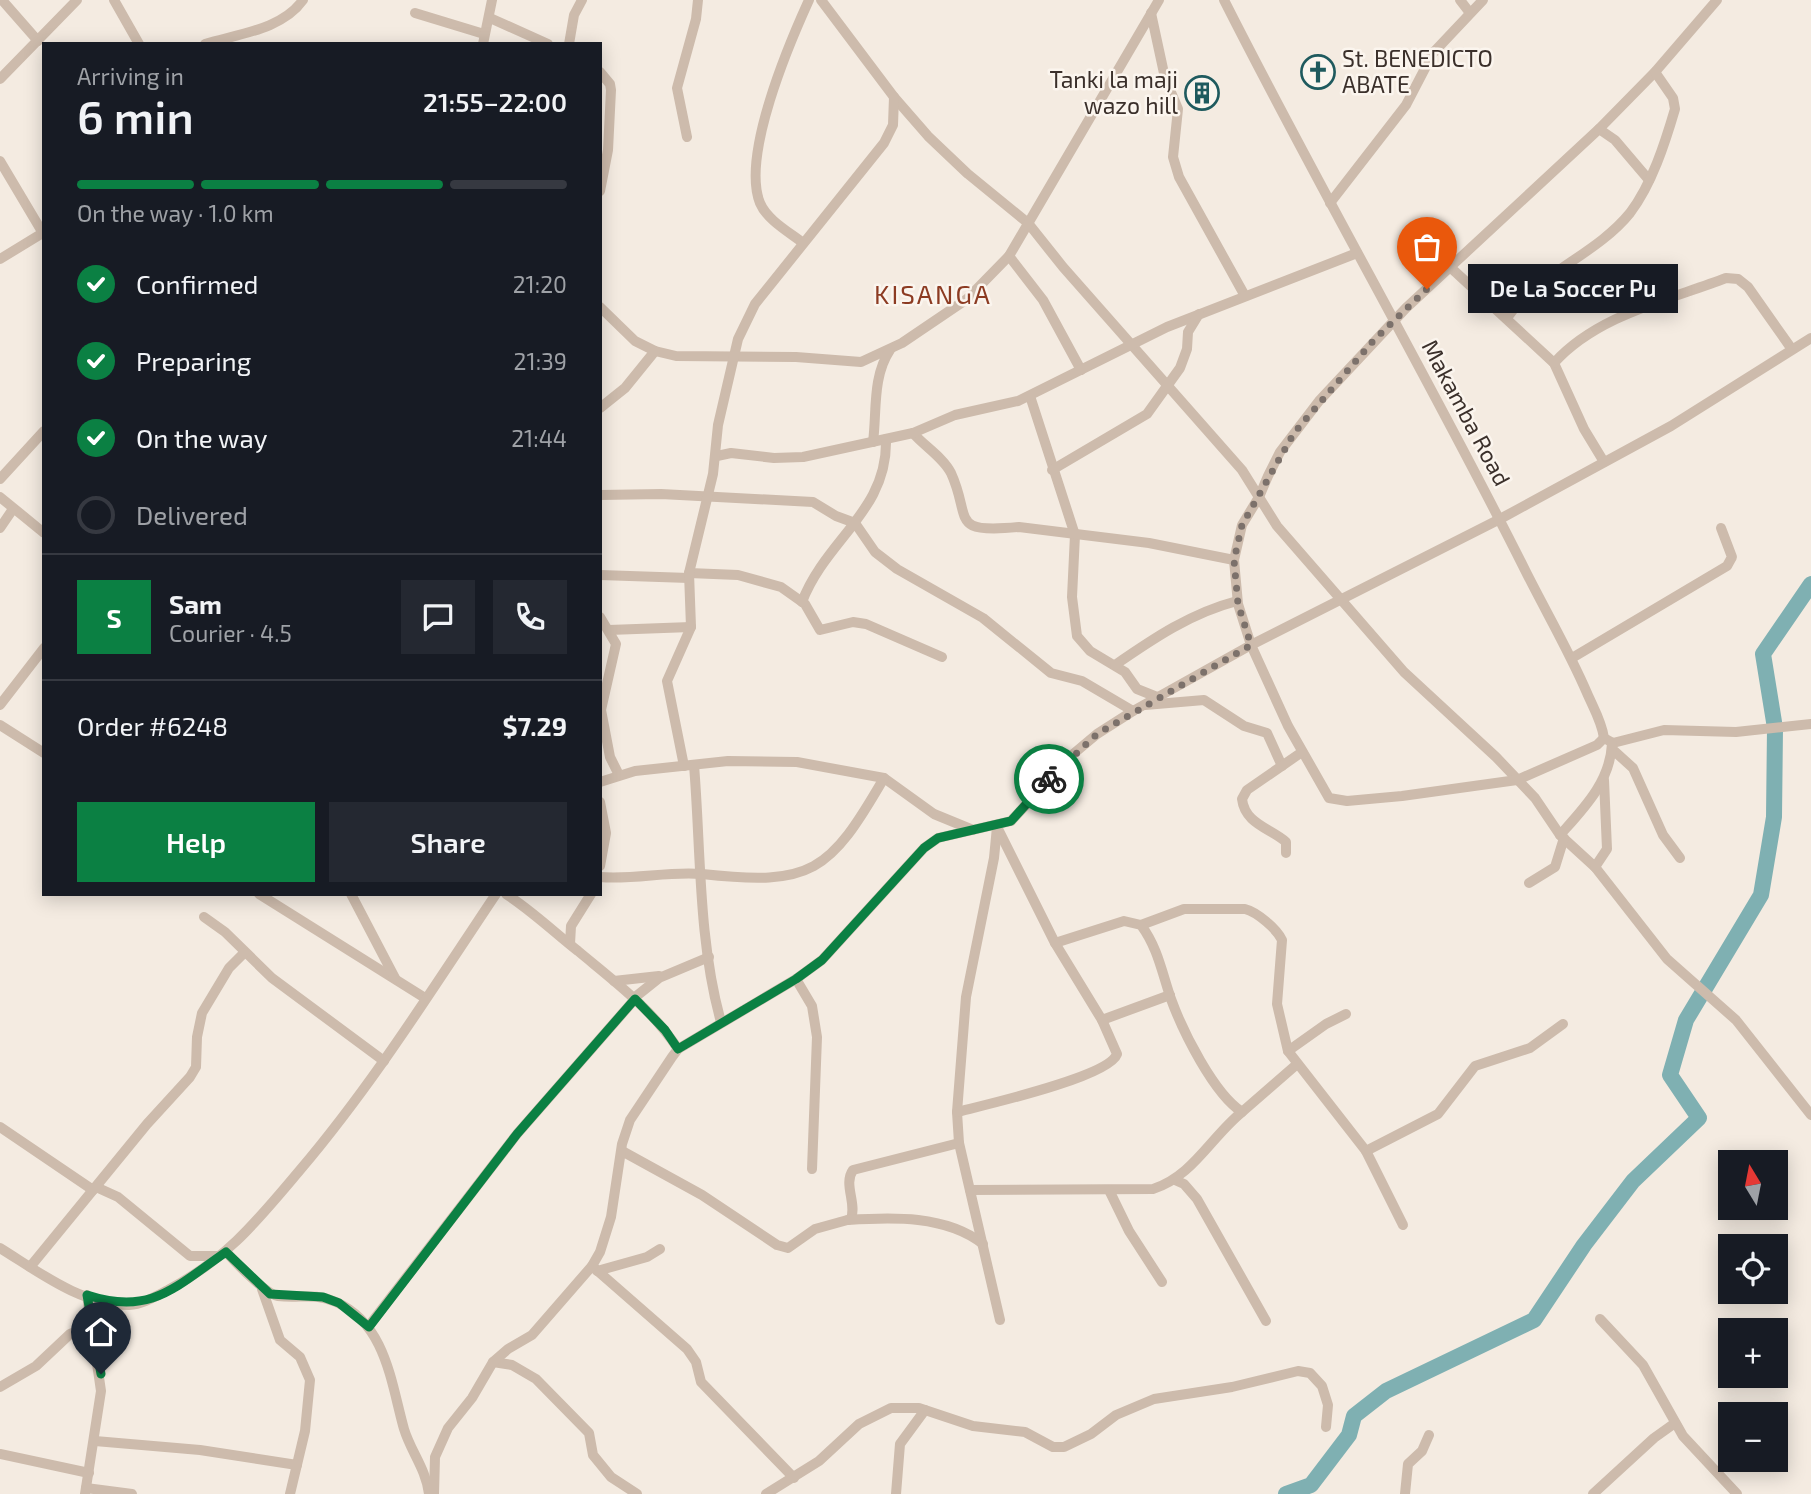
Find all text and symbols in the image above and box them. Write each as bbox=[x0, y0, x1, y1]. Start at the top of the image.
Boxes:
place label: St. BENEDICTO ABATE bbox=[1342, 44, 1493, 98]
church icon: St. BENEDICTO ABATE bbox=[1299, 53, 1337, 91]
text: Arriving in bbox=[77, 62, 184, 90]
place label: Tanki la maji wazo hill bbox=[1049, 65, 1178, 119]
building icon: Tanki la maji wazo hill bbox=[1183, 74, 1221, 112]
text: 21:55–22:00 bbox=[423, 86, 567, 117]
text: 6 min bbox=[77, 88, 194, 143]
text: On the way · 1.0 km bbox=[77, 199, 274, 227]
pin bbox=[1397, 217, 1457, 289]
icon: bag bbox=[1408, 228, 1446, 266]
callout: De La Soccer Pu bbox=[1469, 264, 1679, 314]
icon: check bbox=[77, 265, 115, 303]
text: Confirmed bbox=[136, 268, 259, 299]
text: 21:20 bbox=[513, 270, 567, 298]
text: De La Soccer Pu bbox=[1490, 274, 1656, 302]
district label: KISANGA bbox=[874, 278, 992, 309]
street label: Makamba Road bbox=[1417, 335, 1517, 490]
icon: check bbox=[77, 342, 115, 380]
text: Preparing bbox=[136, 345, 251, 376]
text: 21:39 bbox=[514, 347, 567, 375]
icon: check bbox=[77, 419, 115, 457]
text: On the way bbox=[136, 422, 267, 453]
text: 21:44 bbox=[511, 424, 567, 452]
text: Delivered bbox=[136, 499, 248, 530]
button: chat bbox=[401, 580, 475, 654]
button: phone bbox=[493, 580, 567, 654]
text: Sam bbox=[169, 588, 222, 619]
text: S bbox=[106, 602, 122, 633]
text: Courier · 4.5 bbox=[169, 619, 292, 647]
text: Order #6248 bbox=[77, 710, 228, 741]
text: $7.29 bbox=[502, 710, 567, 741]
courier bbox=[1014, 744, 1084, 814]
icon: bike bbox=[1030, 760, 1068, 798]
button: Help bbox=[77, 802, 315, 882]
button: Share bbox=[329, 802, 567, 882]
north arrow bbox=[1718, 1150, 1788, 1220]
map controls bbox=[1718, 1150, 1788, 1472]
button: locate bbox=[1718, 1234, 1788, 1304]
pin bbox=[71, 1302, 131, 1374]
icon: home bbox=[82, 1313, 120, 1351]
button: + bbox=[1718, 1318, 1788, 1388]
button: − bbox=[1718, 1402, 1788, 1472]

